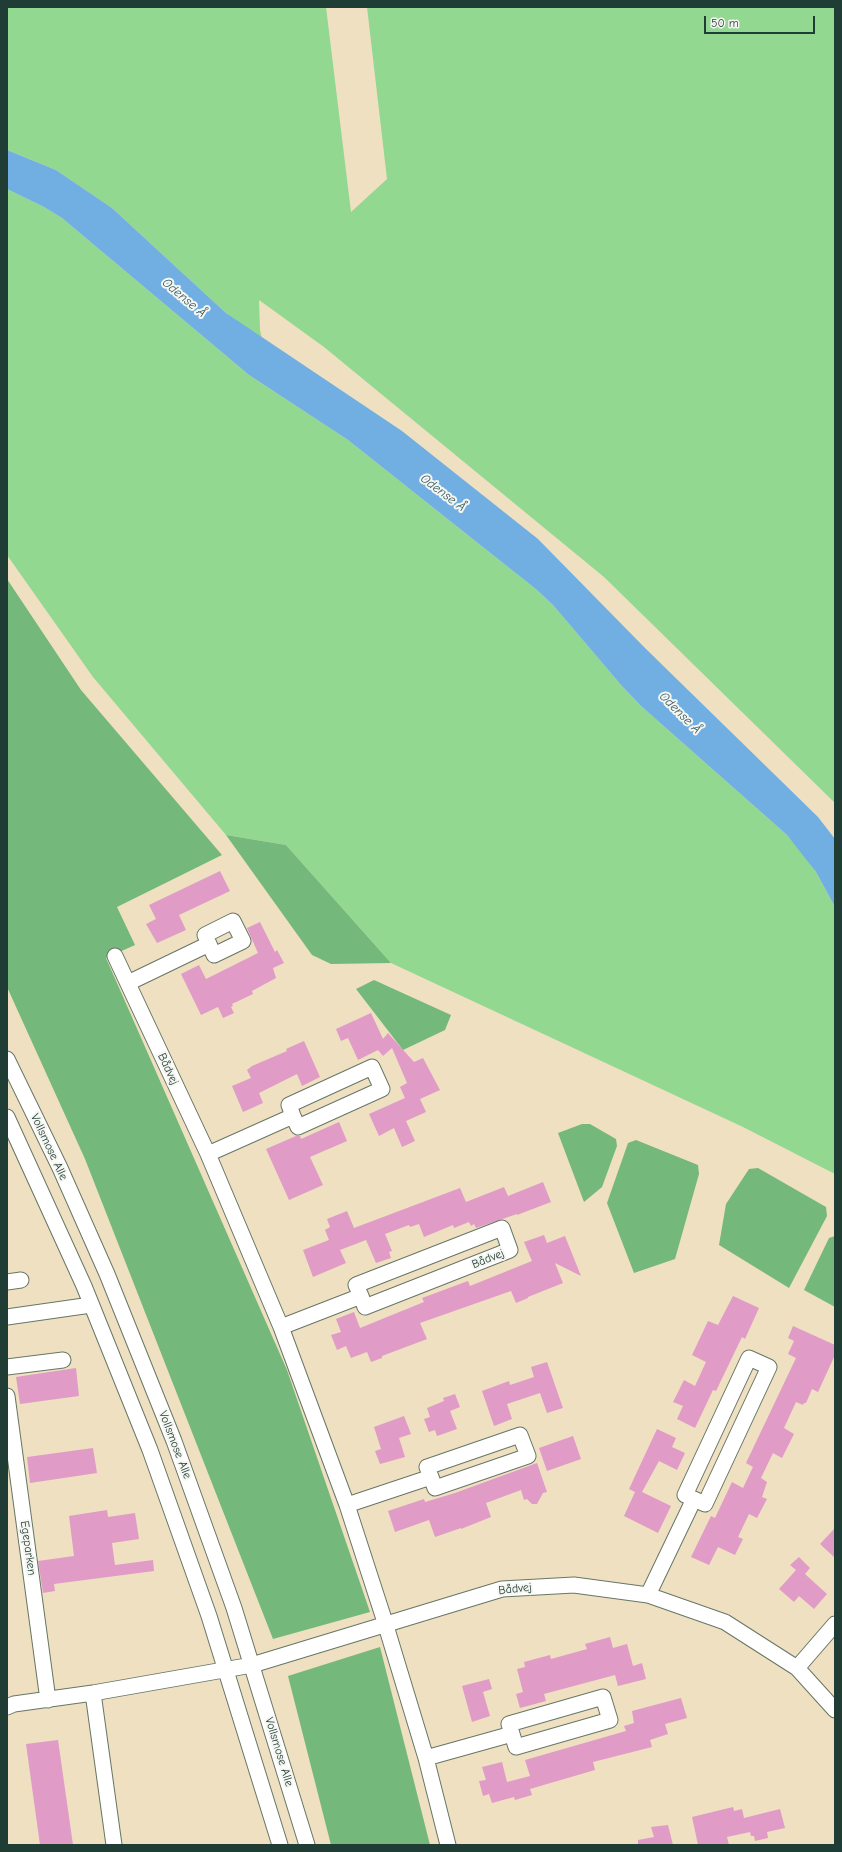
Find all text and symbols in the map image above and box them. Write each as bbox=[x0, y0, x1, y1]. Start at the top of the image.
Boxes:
scale bar bbox=[706, 8, 817, 34]
text: 50 m bbox=[711, 16, 739, 30]
water label: Odense Å bbox=[159, 275, 209, 321]
water label: Odense Å bbox=[417, 471, 469, 515]
water label: Odense Å bbox=[656, 689, 704, 737]
street label: Bådvej bbox=[154, 1051, 182, 1087]
street label: Vollsmose Alle bbox=[27, 1111, 71, 1183]
street label: Bådvej bbox=[470, 1246, 506, 1272]
street label: Vollsmose Alle bbox=[155, 1409, 195, 1481]
street label: Egeparken bbox=[17, 1520, 39, 1576]
street label: Bådvej bbox=[498, 1580, 532, 1598]
street label: Vollsmose Alle bbox=[262, 1716, 296, 1788]

